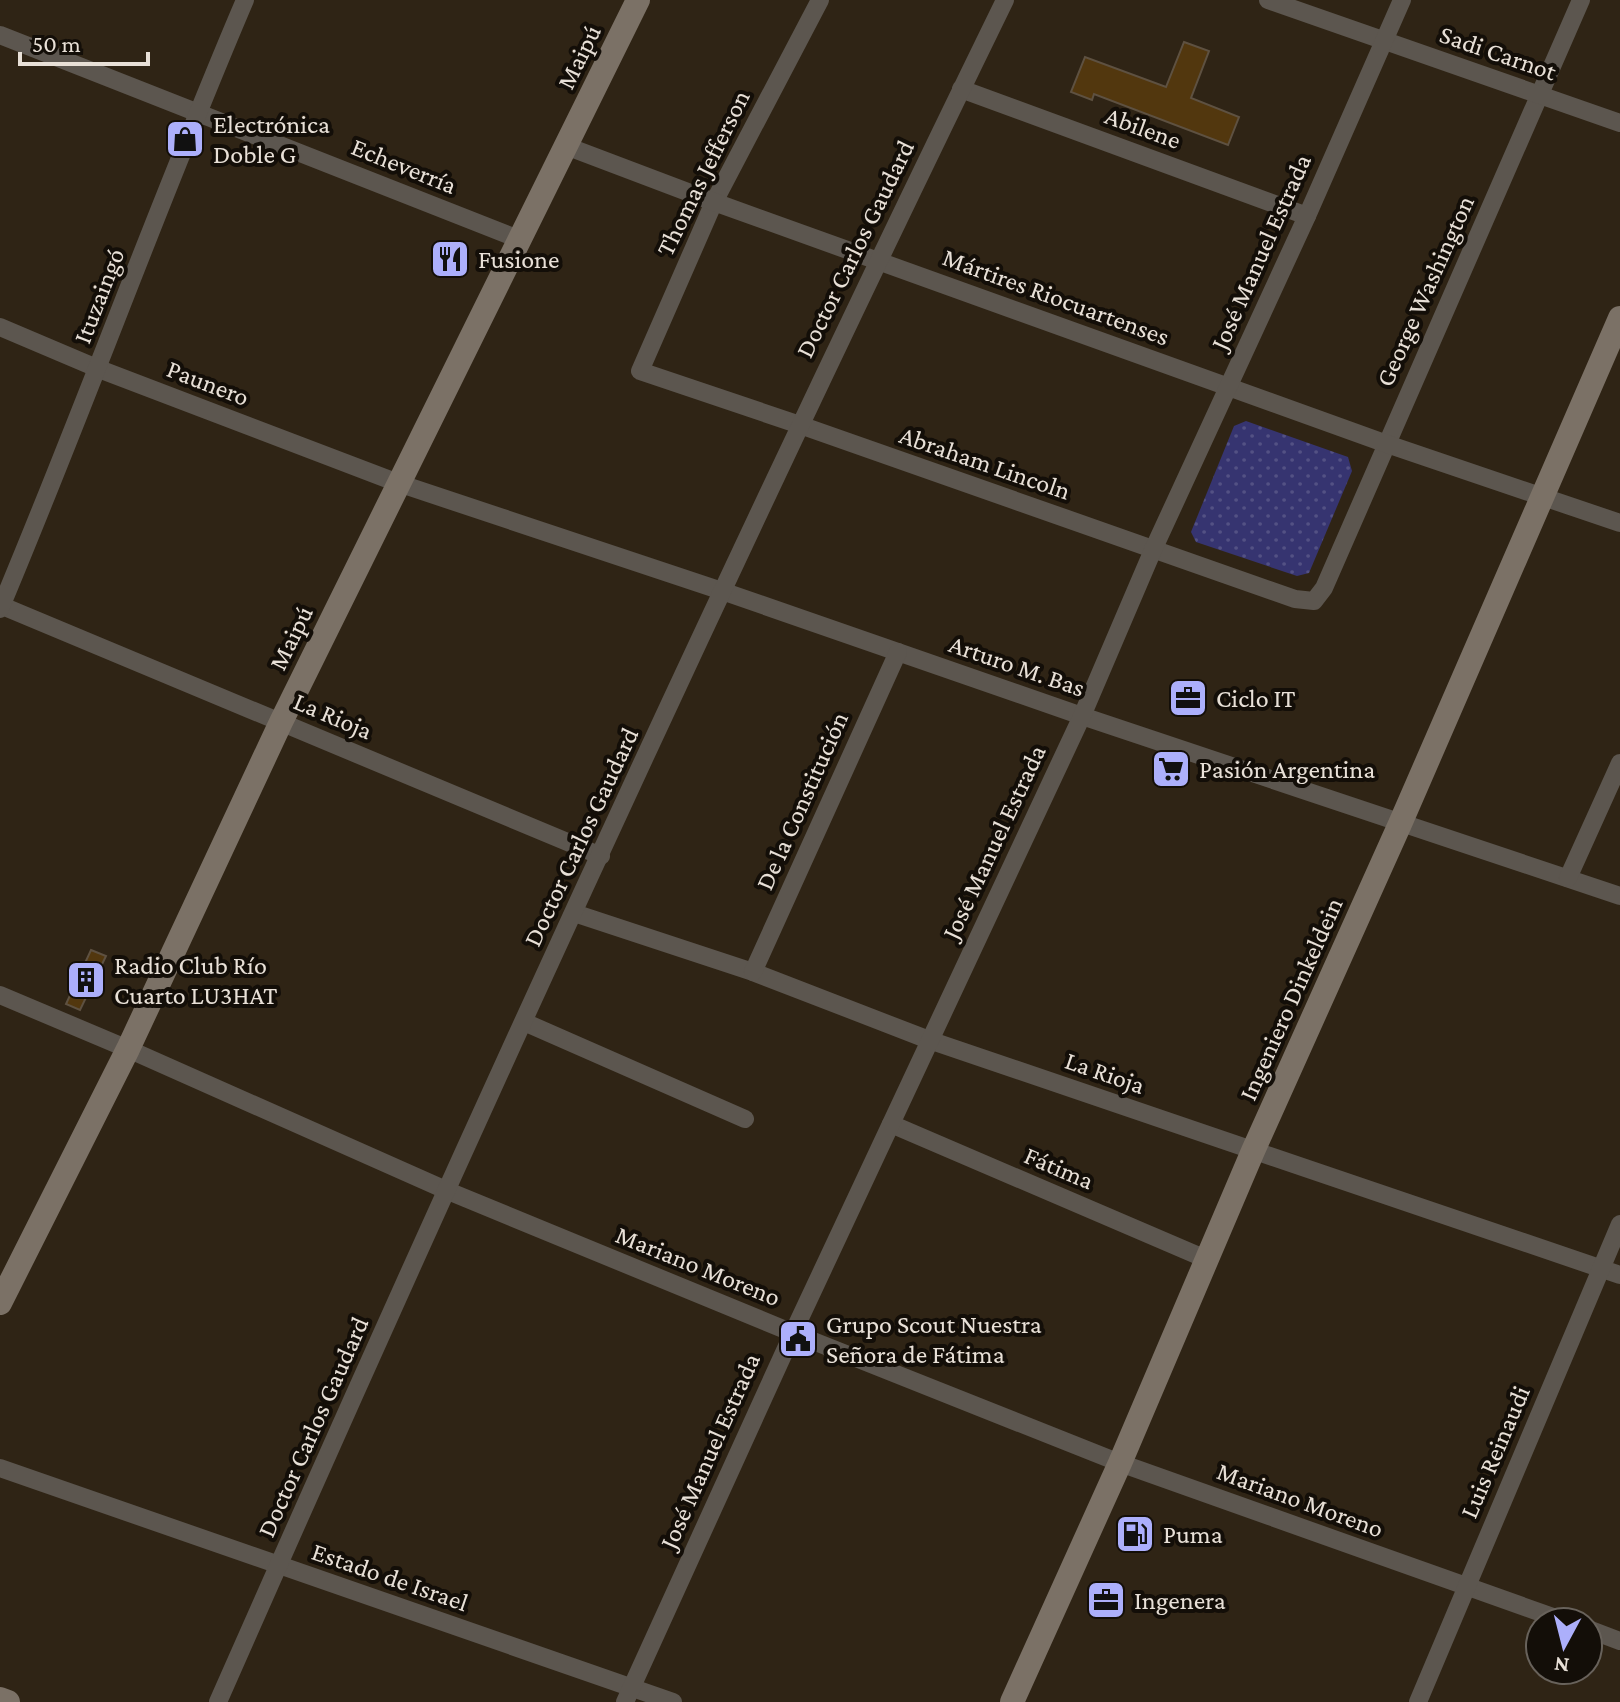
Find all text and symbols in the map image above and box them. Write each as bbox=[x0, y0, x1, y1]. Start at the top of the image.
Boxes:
scale bar bbox=[20, 16, 148, 66]
street label: Maipú bbox=[551, 20, 607, 94]
street label: Sadi Carnot bbox=[1436, 20, 1561, 87]
text: 50 m bbox=[32, 30, 81, 57]
street label: Thomas Jefferson bbox=[650, 85, 756, 261]
street label: Abilene bbox=[1101, 101, 1185, 155]
place label: Electrónica Doble G bbox=[213, 110, 330, 169]
shop icon: Electrónica Doble G bbox=[164, 118, 206, 160]
street label: Echeverría bbox=[347, 132, 461, 200]
street label: Doctor Carlos Gaudard bbox=[790, 135, 920, 362]
street label: José Manuel Estrada bbox=[1204, 150, 1317, 356]
street label: George Washington bbox=[1370, 191, 1480, 391]
restaurant icon: Fusione bbox=[429, 238, 471, 280]
street label: Mártires Riocuartenses bbox=[939, 242, 1173, 352]
street label: Ituzaingó bbox=[68, 244, 130, 348]
place label: Fusione bbox=[478, 245, 560, 274]
street label: Paunero bbox=[163, 354, 253, 412]
street label: Abraham Lincoln bbox=[896, 420, 1074, 506]
street label: Maipú bbox=[263, 601, 319, 675]
street label: Arturo M. Bas bbox=[945, 629, 1089, 703]
office icon: Ciclo IT bbox=[1167, 677, 1209, 719]
place label: Ciclo IT bbox=[1216, 684, 1295, 713]
street label: La Rioja bbox=[289, 687, 377, 745]
street label: De la Constitución bbox=[750, 707, 854, 895]
street label: Doctor Carlos Gaudard bbox=[518, 723, 645, 951]
street label: José Manuel Estrada bbox=[935, 740, 1052, 946]
supermarket icon: Pasión Argentina bbox=[1150, 748, 1192, 790]
place label: Pasión Argentina bbox=[1199, 755, 1375, 784]
street label: Ingeniero Dinkeldein bbox=[1233, 893, 1349, 1105]
place label: Radio Club Río Cuarto LU3HAT bbox=[114, 951, 278, 1010]
building icon: Radio Club Río Cuarto LU3HAT bbox=[65, 959, 107, 1001]
street label: La Rioja bbox=[1061, 1046, 1149, 1100]
street label: Fátima bbox=[1020, 1140, 1098, 1196]
street label: Mariano Moreno bbox=[611, 1220, 785, 1312]
place label: Grupo Scout Nuestra Señora de Fátima bbox=[826, 1310, 1042, 1369]
street label: Doctor Carlos Gaudard bbox=[251, 1312, 375, 1542]
public building icon: Grupo Scout Nuestra Señora de Fátima bbox=[777, 1318, 819, 1360]
street label: José Manuel Estrada bbox=[653, 1349, 766, 1555]
street label: Luis Reinaudi bbox=[1454, 1381, 1536, 1523]
street label: Mariano Moreno bbox=[1213, 1456, 1387, 1544]
fuel station icon: Puma bbox=[1114, 1513, 1156, 1555]
place label: Puma bbox=[1163, 1520, 1223, 1549]
street label: Estado de Israel bbox=[308, 1537, 472, 1617]
office icon: Ingenera bbox=[1085, 1579, 1127, 1621]
place label: Ingenera bbox=[1134, 1586, 1226, 1615]
north arrow bbox=[1524, 1606, 1604, 1686]
text: N bbox=[1553, 1652, 1571, 1679]

